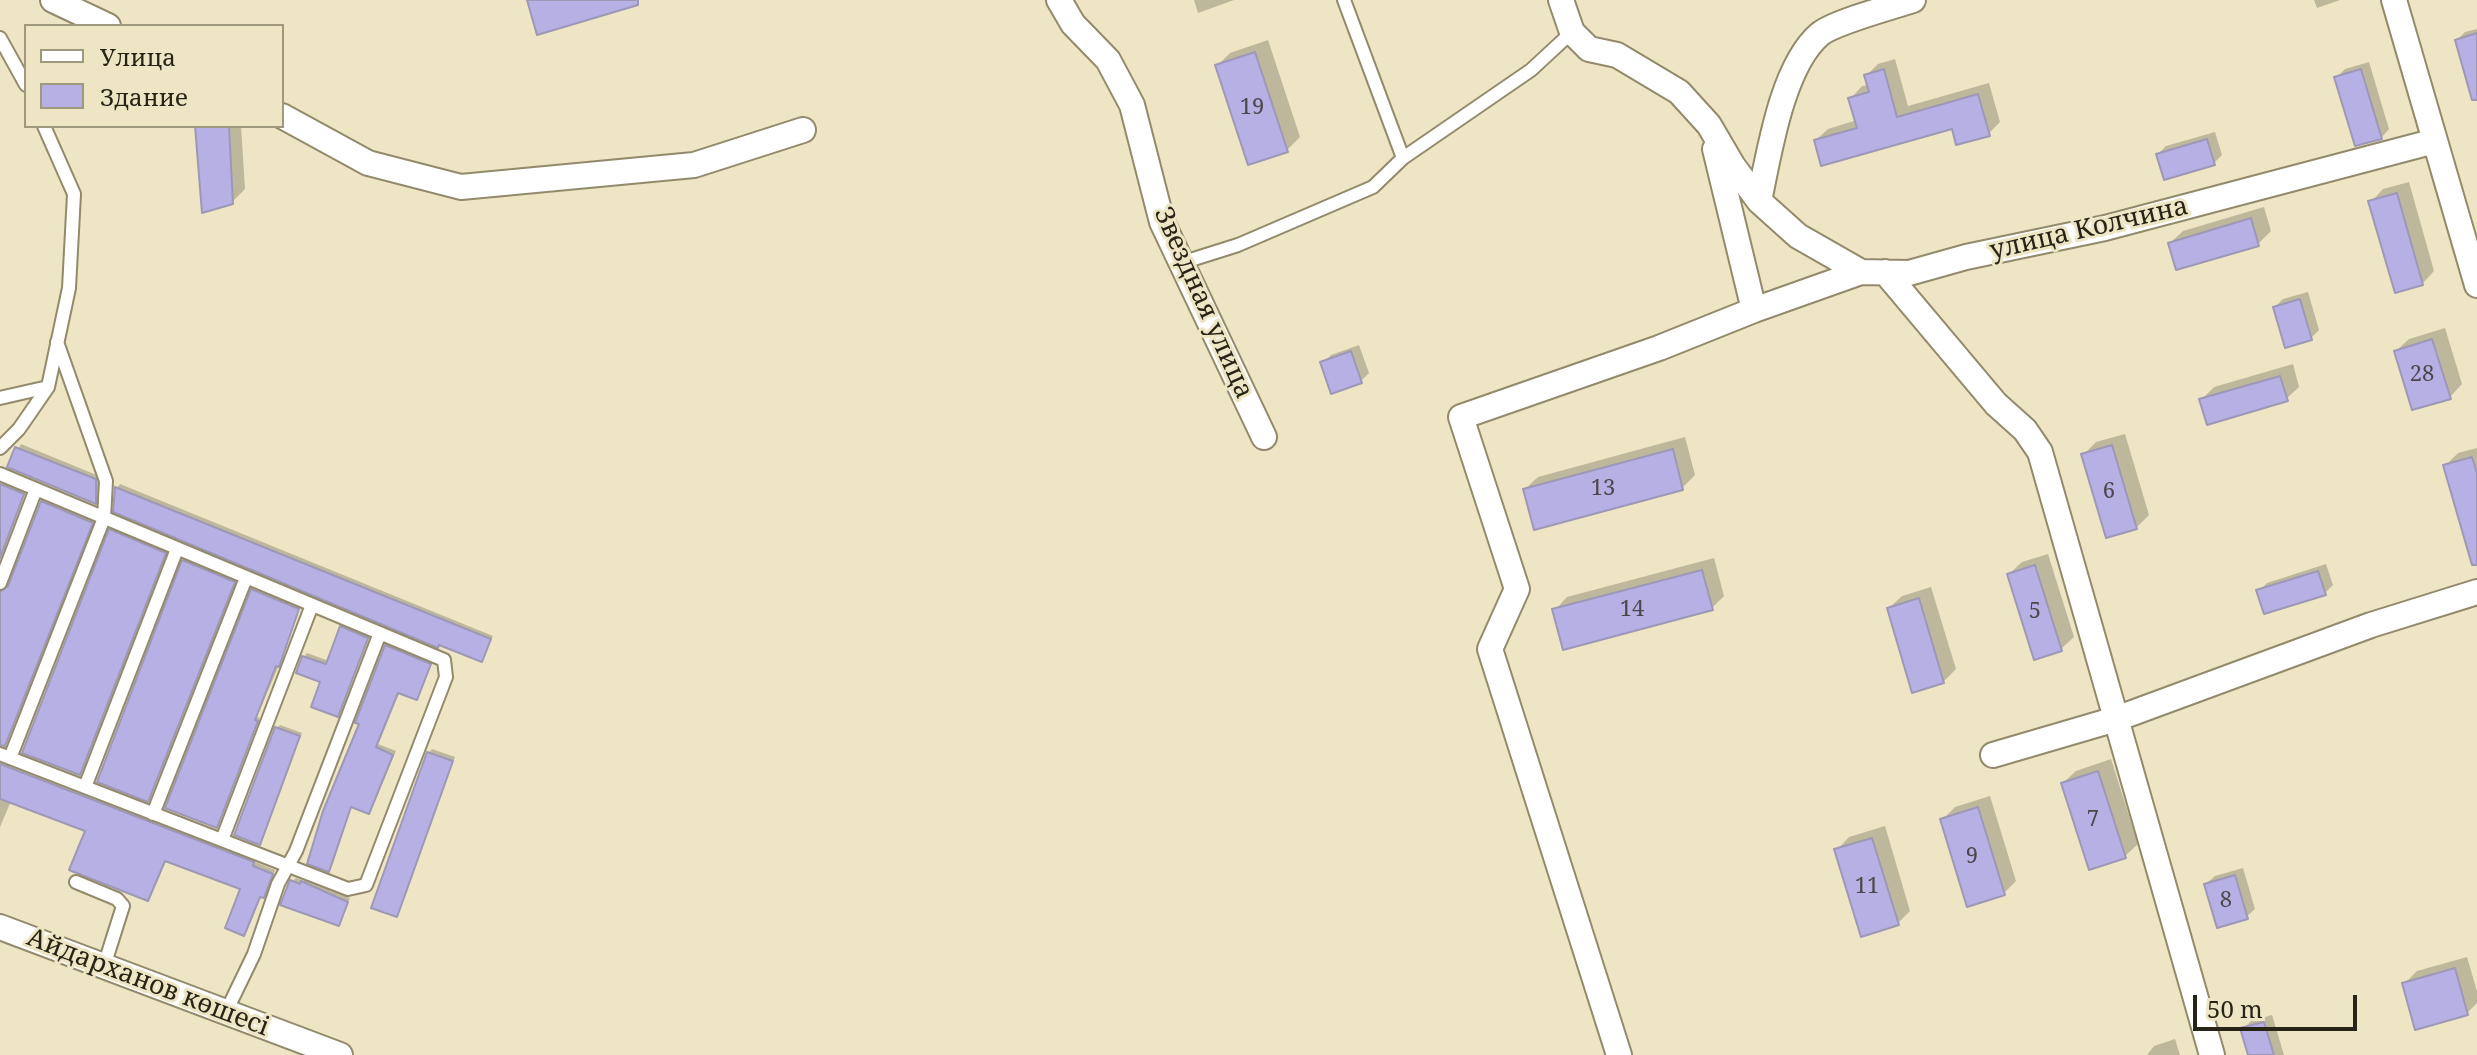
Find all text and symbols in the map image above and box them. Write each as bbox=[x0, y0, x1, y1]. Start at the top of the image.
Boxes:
legend bbox=[24, 24, 284, 128]
text: Улица bbox=[100, 40, 176, 73]
text: Здание bbox=[100, 80, 188, 113]
house number: 19 bbox=[1240, 95, 1264, 121]
street label: улица Колчина bbox=[1987, 191, 2191, 267]
street label: Звездная улица bbox=[1147, 202, 1259, 404]
house number: 28 bbox=[2410, 362, 2434, 388]
house number: 13 bbox=[1591, 476, 1615, 502]
house number: 6 bbox=[2103, 479, 2115, 505]
house number: 14 bbox=[1620, 597, 1644, 623]
house number: 5 bbox=[2029, 599, 2041, 625]
house number: 7 bbox=[2087, 807, 2099, 833]
house number: 9 bbox=[1966, 844, 1978, 870]
house number: 11 bbox=[1855, 874, 1879, 900]
house number: 8 bbox=[2220, 888, 2232, 914]
street label: Айдарханов көшесі bbox=[22, 922, 274, 1044]
scale bar bbox=[2197, 979, 2361, 1029]
text: 50 m bbox=[2207, 992, 2263, 1025]

